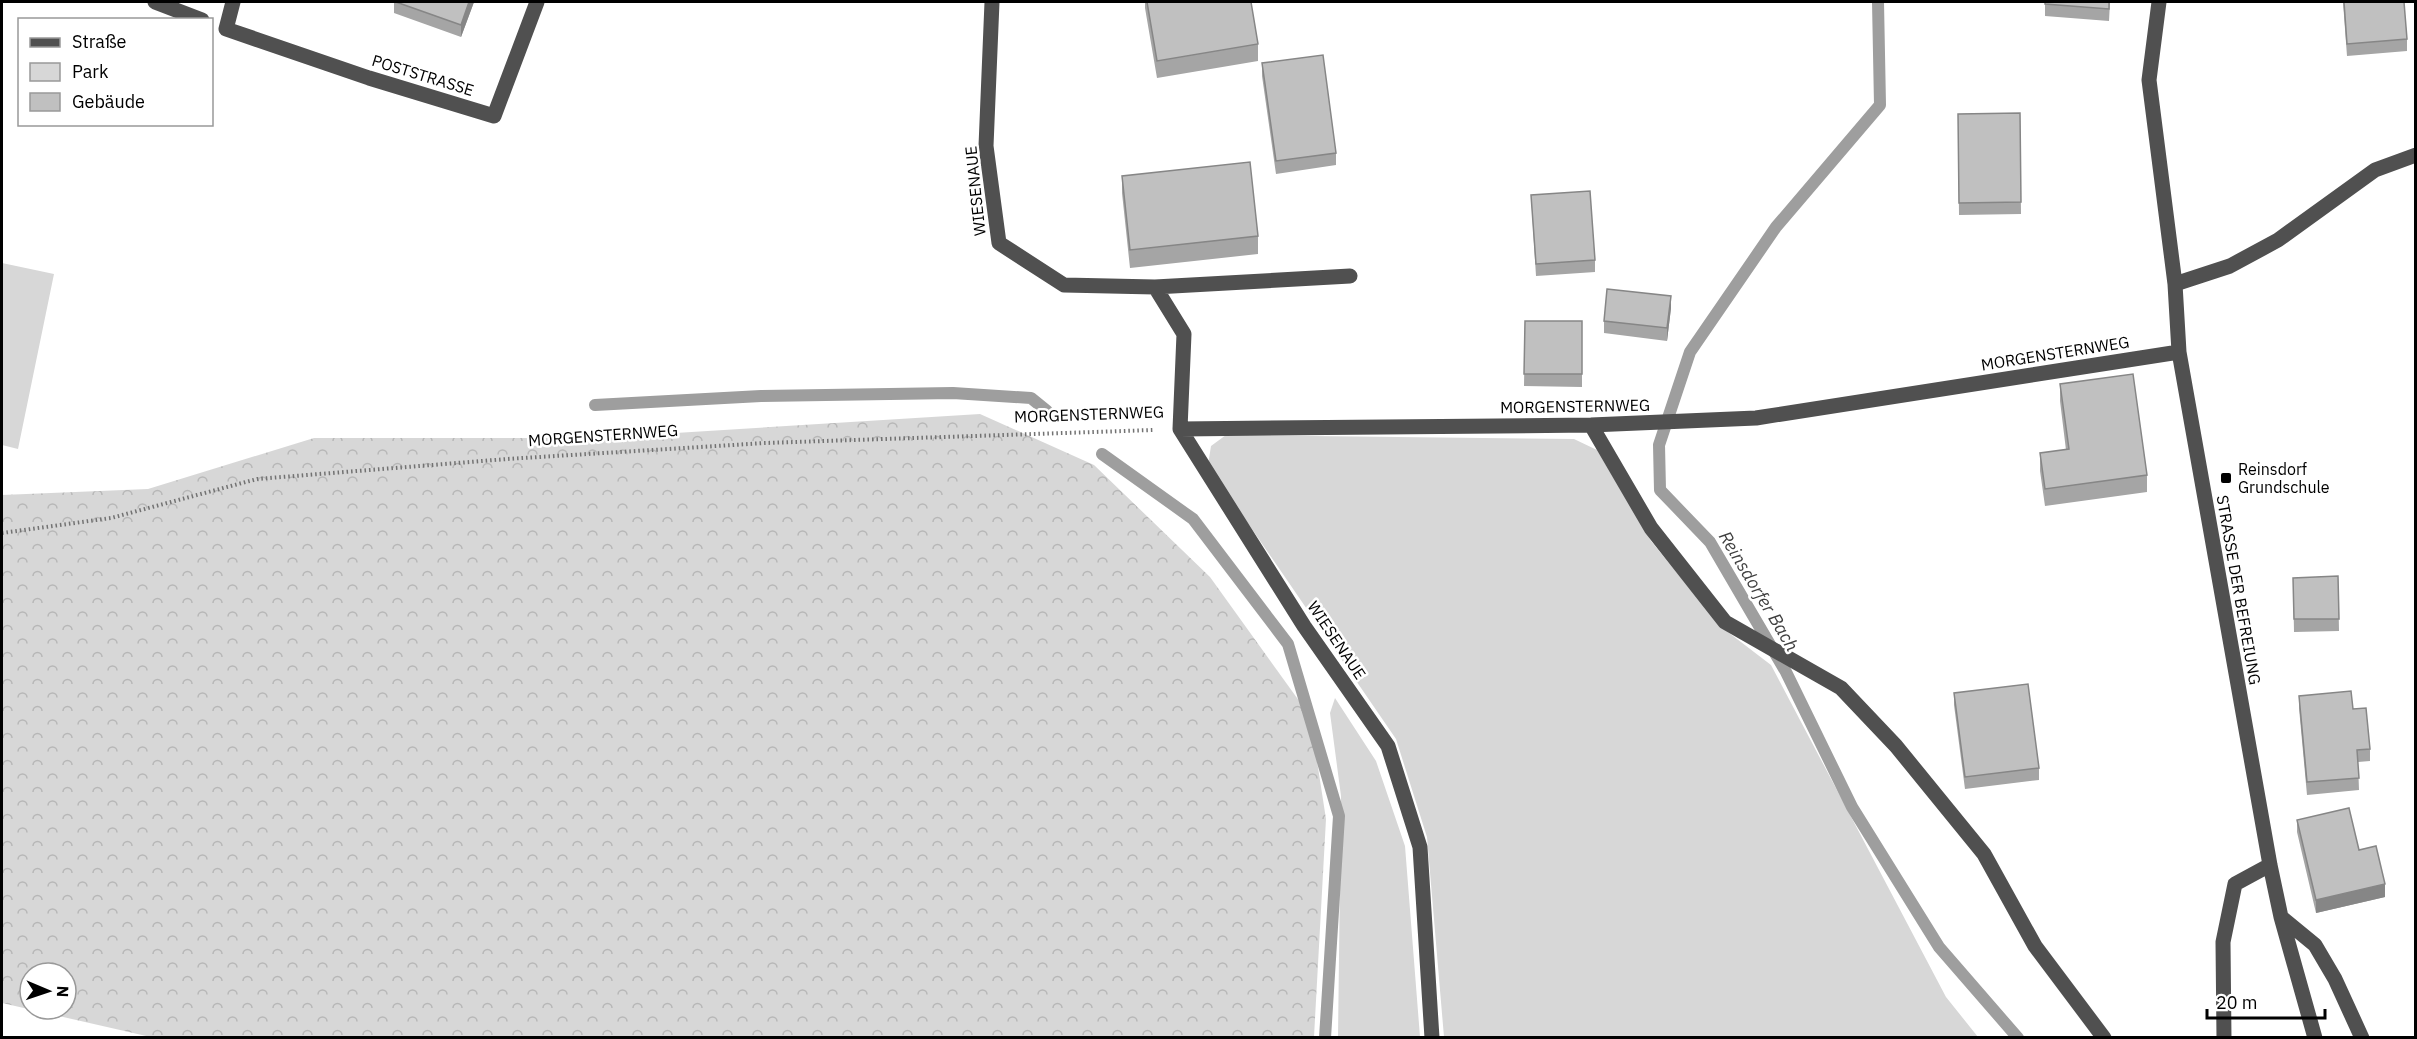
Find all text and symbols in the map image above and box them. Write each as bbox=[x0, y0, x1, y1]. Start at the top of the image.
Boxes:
legend bbox=[18, 18, 213, 126]
text: Straße bbox=[72, 30, 126, 53]
street label: POSTSTRASSE bbox=[370, 50, 476, 100]
text: Park bbox=[72, 60, 109, 83]
text: Gebäude bbox=[72, 90, 145, 113]
street label: WIESENAUE bbox=[960, 145, 990, 237]
street label: MORGENSTERNWEG bbox=[1979, 331, 2131, 375]
street label: MORGENSTERNWEG bbox=[1500, 395, 1650, 417]
street label: MORGENSTERNWEG bbox=[1014, 401, 1164, 427]
street label: MORGENSTERNWEG bbox=[527, 420, 679, 450]
place label: Reinsdorf Grundschule bbox=[2238, 459, 2330, 497]
marker: Reinsdorf Grundschule bbox=[2219, 471, 2233, 485]
street label: STRASSE DER BEFREIUNG bbox=[2212, 494, 2266, 686]
water label: Reinsdorfer Bach bbox=[1714, 527, 1804, 655]
street label: WIESENAUE bbox=[1304, 597, 1370, 683]
north arrow bbox=[18, 961, 78, 1021]
scale bar bbox=[2207, 982, 2326, 1020]
text: N bbox=[53, 985, 73, 998]
text: 20 m bbox=[2216, 991, 2258, 1014]

